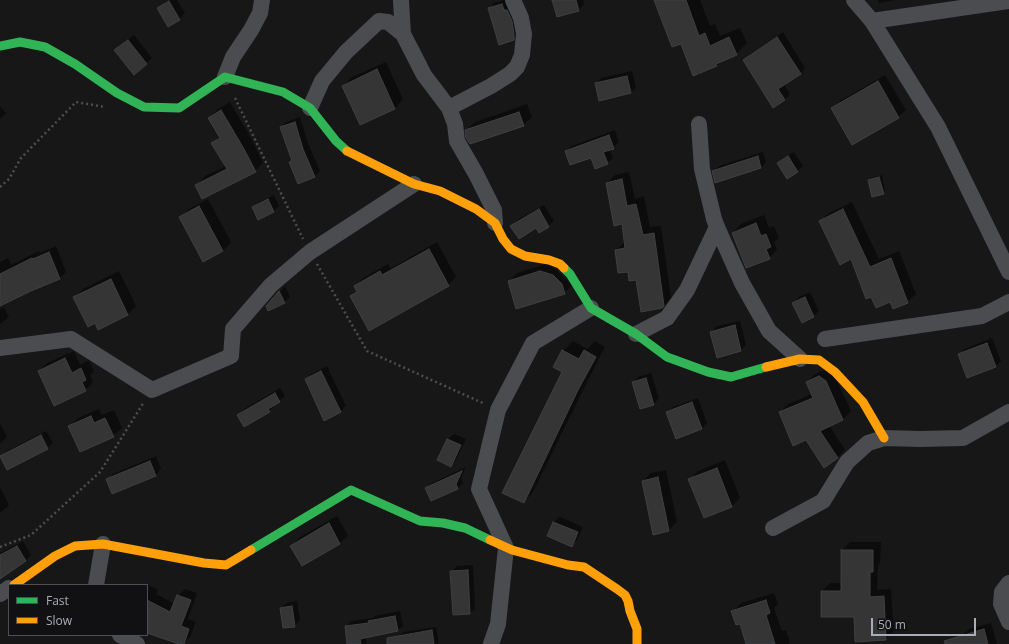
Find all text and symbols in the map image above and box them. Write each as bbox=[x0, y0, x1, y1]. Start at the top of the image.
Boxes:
legend bbox=[8, 584, 148, 636]
text: Fast bbox=[46, 592, 69, 609]
scale bar bbox=[873, 610, 978, 636]
text: Slow bbox=[46, 612, 72, 629]
text: 50 m bbox=[878, 616, 906, 633]

